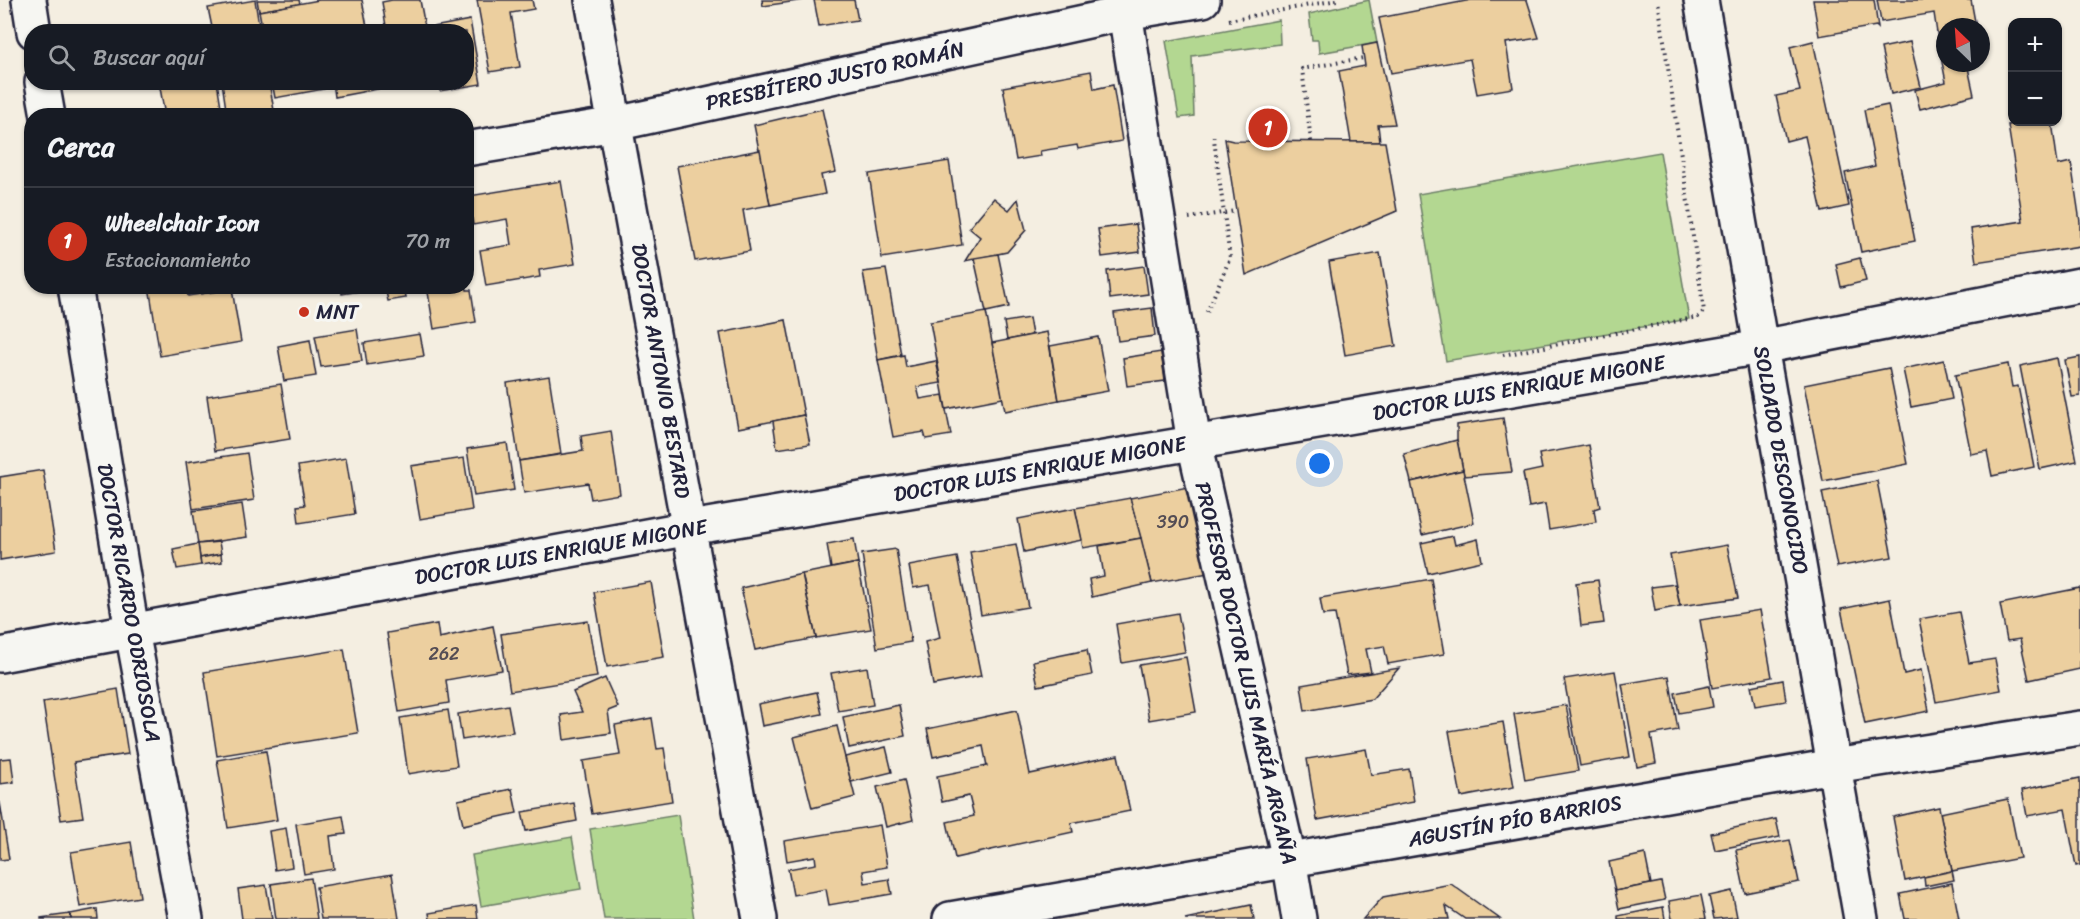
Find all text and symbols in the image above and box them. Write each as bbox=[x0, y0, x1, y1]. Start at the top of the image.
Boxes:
north arrow bbox=[1936, 18, 1990, 72]
map controls bbox=[2008, 18, 2062, 126]
button: + bbox=[2008, 18, 2062, 72]
search box bbox=[24, 24, 474, 90]
street label: PRESBÍTERO JUSTO ROMÁN bbox=[702, 30, 968, 122]
text: Buscar aquí bbox=[93, 38, 205, 77]
icon: search bbox=[45, 41, 78, 74]
button: − bbox=[2008, 72, 2062, 126]
pin: 1 bbox=[1248, 106, 1288, 150]
text: Cerca bbox=[48, 124, 114, 170]
text: Wheelchair Icon bbox=[105, 204, 259, 243]
text: 1 bbox=[63, 224, 72, 259]
text: 70 m bbox=[405, 224, 450, 259]
street label: DOCTOR ANTONIO BESTARD bbox=[620, 240, 702, 502]
text: Estacionamiento bbox=[105, 243, 251, 278]
place label: MNT bbox=[316, 293, 360, 331]
marker: MNT bbox=[297, 305, 311, 319]
street label: DOCTOR LUIS ENRIQUE MIGONE bbox=[1370, 343, 1669, 432]
street label: SOLDADO DESCONOCIDO bbox=[1742, 343, 1820, 577]
street label: DOCTOR LUIS ENRIQUE MIGONE bbox=[891, 424, 1190, 513]
your location bbox=[1305, 449, 1334, 478]
street label: DOCTOR RICARDO ODRIOSOLA bbox=[86, 461, 172, 745]
street label: PROFESOR DOCTOR LUIS MARÍA ARGAÑA bbox=[1183, 478, 1309, 868]
house number: 390 bbox=[1157, 506, 1189, 538]
street label: DOCTOR LUIS ENRIQUE MIGONE bbox=[412, 507, 711, 596]
house number: 262 bbox=[429, 638, 460, 670]
street label: AGUSTÍN PÍO BARRIOS bbox=[1404, 784, 1625, 859]

